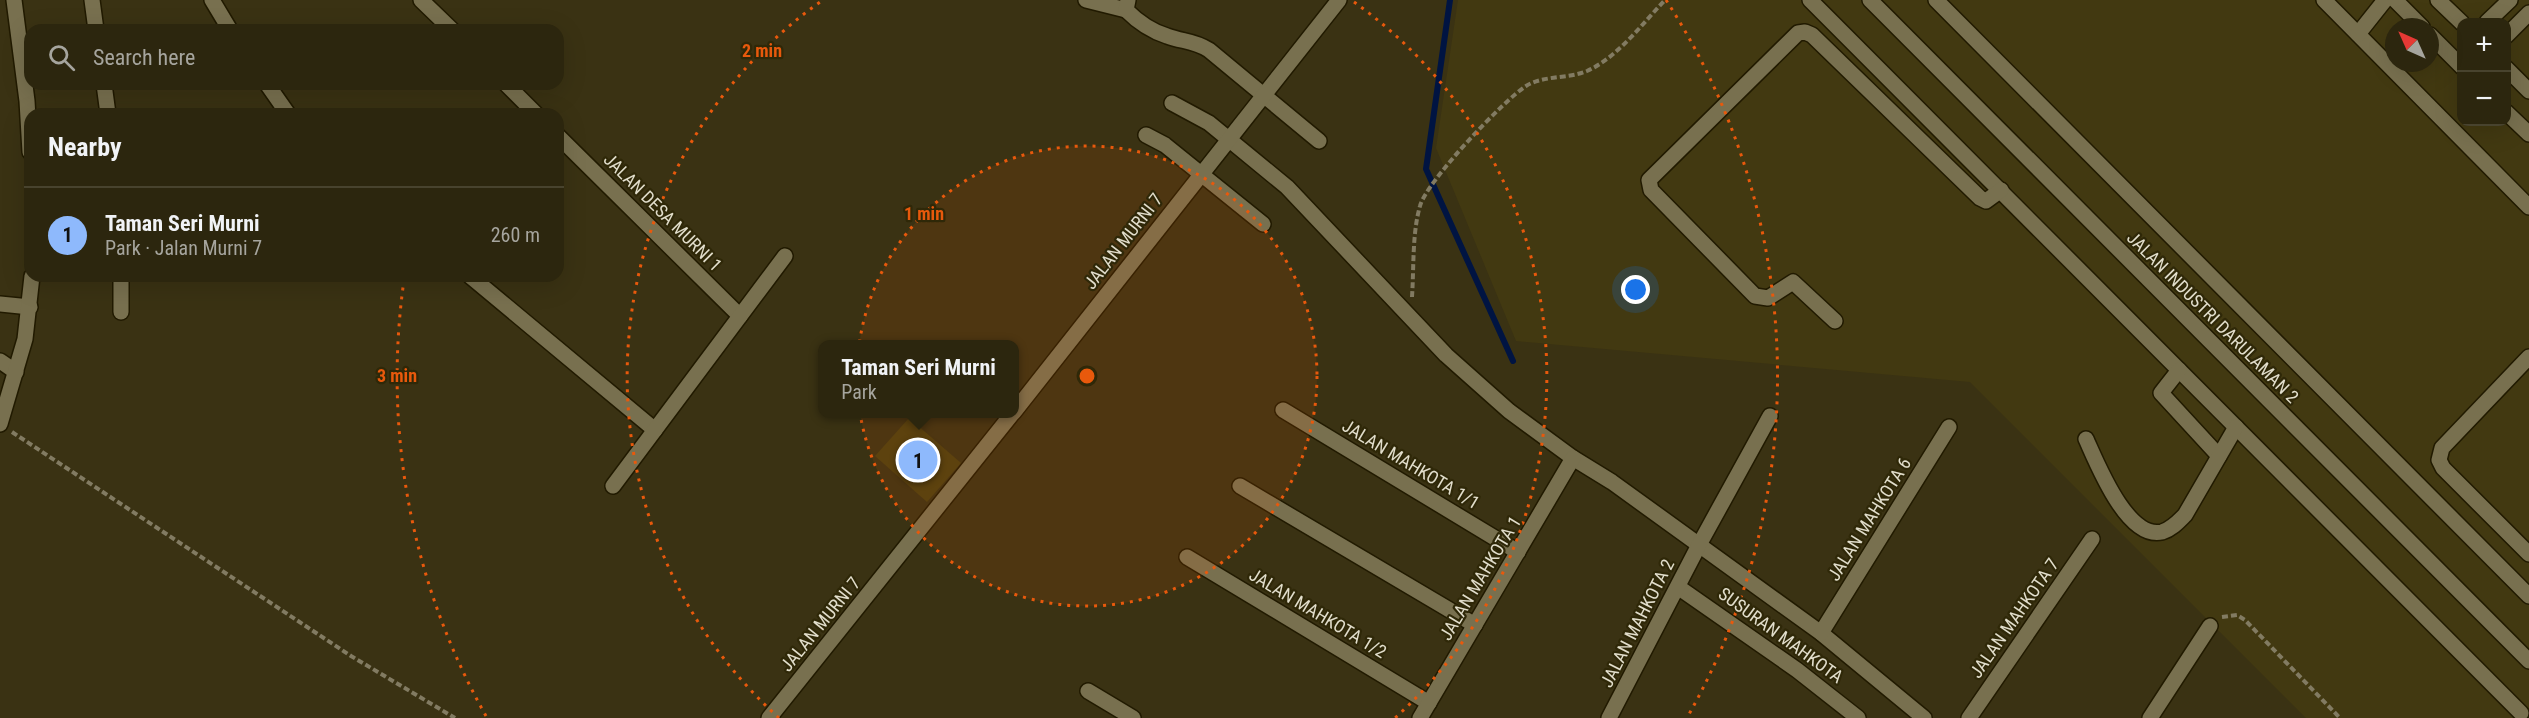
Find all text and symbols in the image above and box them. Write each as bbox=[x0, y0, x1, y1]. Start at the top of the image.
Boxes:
north arrow bbox=[2385, 18, 2439, 72]
map controls bbox=[2457, 18, 2511, 126]
button: + bbox=[2457, 18, 2511, 72]
search box bbox=[24, 24, 564, 90]
text: 2 min bbox=[742, 40, 782, 61]
icon: search bbox=[45, 41, 78, 74]
text: Search here bbox=[93, 45, 195, 70]
button: − bbox=[2457, 72, 2511, 126]
text: Nearby bbox=[48, 132, 122, 162]
street label: JALAN DESA MURNI 1 bbox=[600, 149, 726, 275]
street label: JALAN MURNI 7 bbox=[1079, 189, 1167, 293]
text: 1 min bbox=[904, 203, 944, 224]
text: Taman Seri Murni bbox=[105, 211, 260, 236]
text: 1 bbox=[62, 223, 73, 247]
text: 260 m bbox=[491, 223, 540, 247]
street label: JALAN INDUSTRI DARULAMAN 2 bbox=[2123, 227, 2303, 407]
text: Park · Jalan Murni 7 bbox=[105, 236, 262, 260]
your location bbox=[1621, 275, 1650, 304]
popup bbox=[818, 340, 1019, 418]
text: Taman Seri Murni bbox=[841, 355, 996, 380]
text: 3 min bbox=[377, 365, 417, 386]
centre of rings bbox=[1077, 366, 1097, 386]
text: Park bbox=[841, 380, 877, 404]
street label: JALAN MAHKOTA 1/1 bbox=[1339, 415, 1483, 513]
pin: 1 bbox=[898, 438, 938, 482]
street label: JALAN MAHKOTA 6 bbox=[1823, 454, 1915, 584]
street label: JALAN MAHKOTA 1 bbox=[1435, 512, 1525, 644]
street label: JALAN MAHKOTA 7 bbox=[1965, 554, 2063, 682]
street label: JALAN MAHKOTA 2 bbox=[1596, 555, 1678, 690]
street label: JALAN MAHKOTA 1/2 bbox=[1246, 564, 1391, 662]
street label: JALAN MURNI 7 bbox=[776, 573, 864, 675]
street label: SUSURAN MAHKOTA bbox=[1715, 583, 1848, 688]

